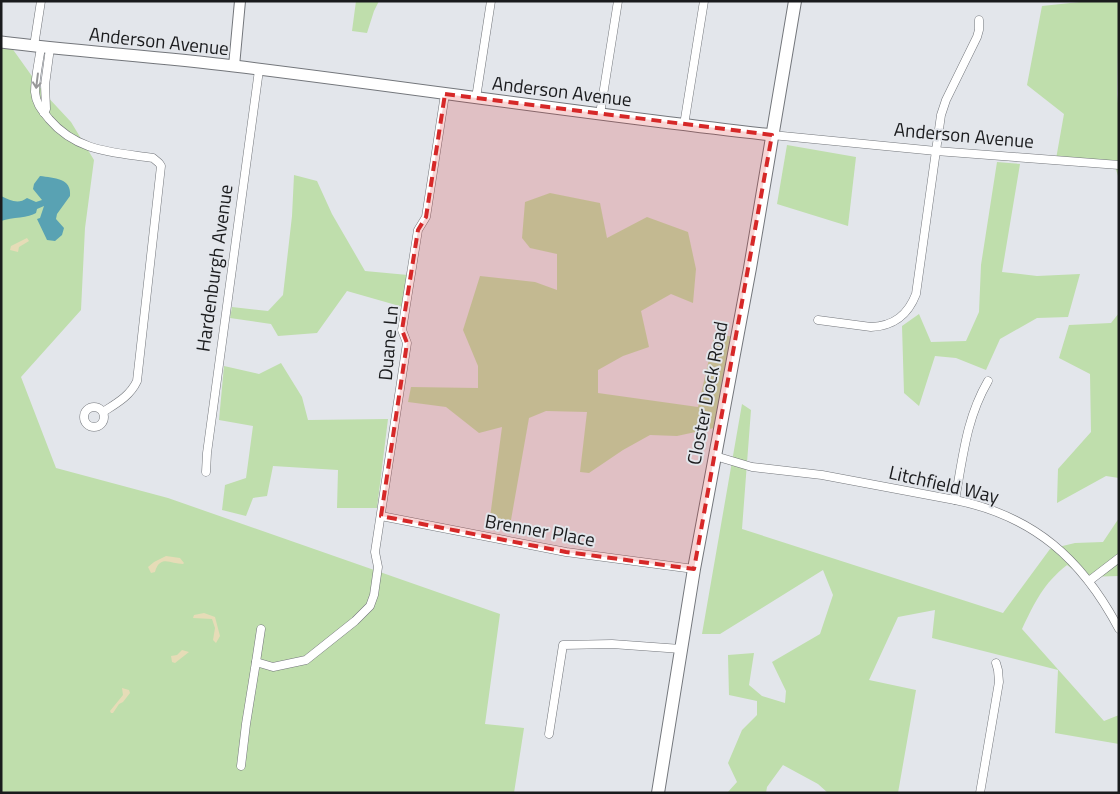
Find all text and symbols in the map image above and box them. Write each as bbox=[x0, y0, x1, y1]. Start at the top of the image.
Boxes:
street label: Anderson Avenue bbox=[88, 19, 230, 62]
street label: Anderson Avenue bbox=[491, 68, 634, 113]
one-way arrow bbox=[32, 72, 42, 88]
street label: Anderson Avenue bbox=[893, 114, 1035, 155]
street label: Hardenburgh Avenue bbox=[187, 182, 240, 353]
street label: Duane Ln bbox=[370, 304, 405, 382]
street label: Closter Dock Road bbox=[678, 319, 735, 467]
street label: Litchfield Way bbox=[886, 457, 1002, 510]
street label: Brenner Place bbox=[483, 506, 597, 553]

